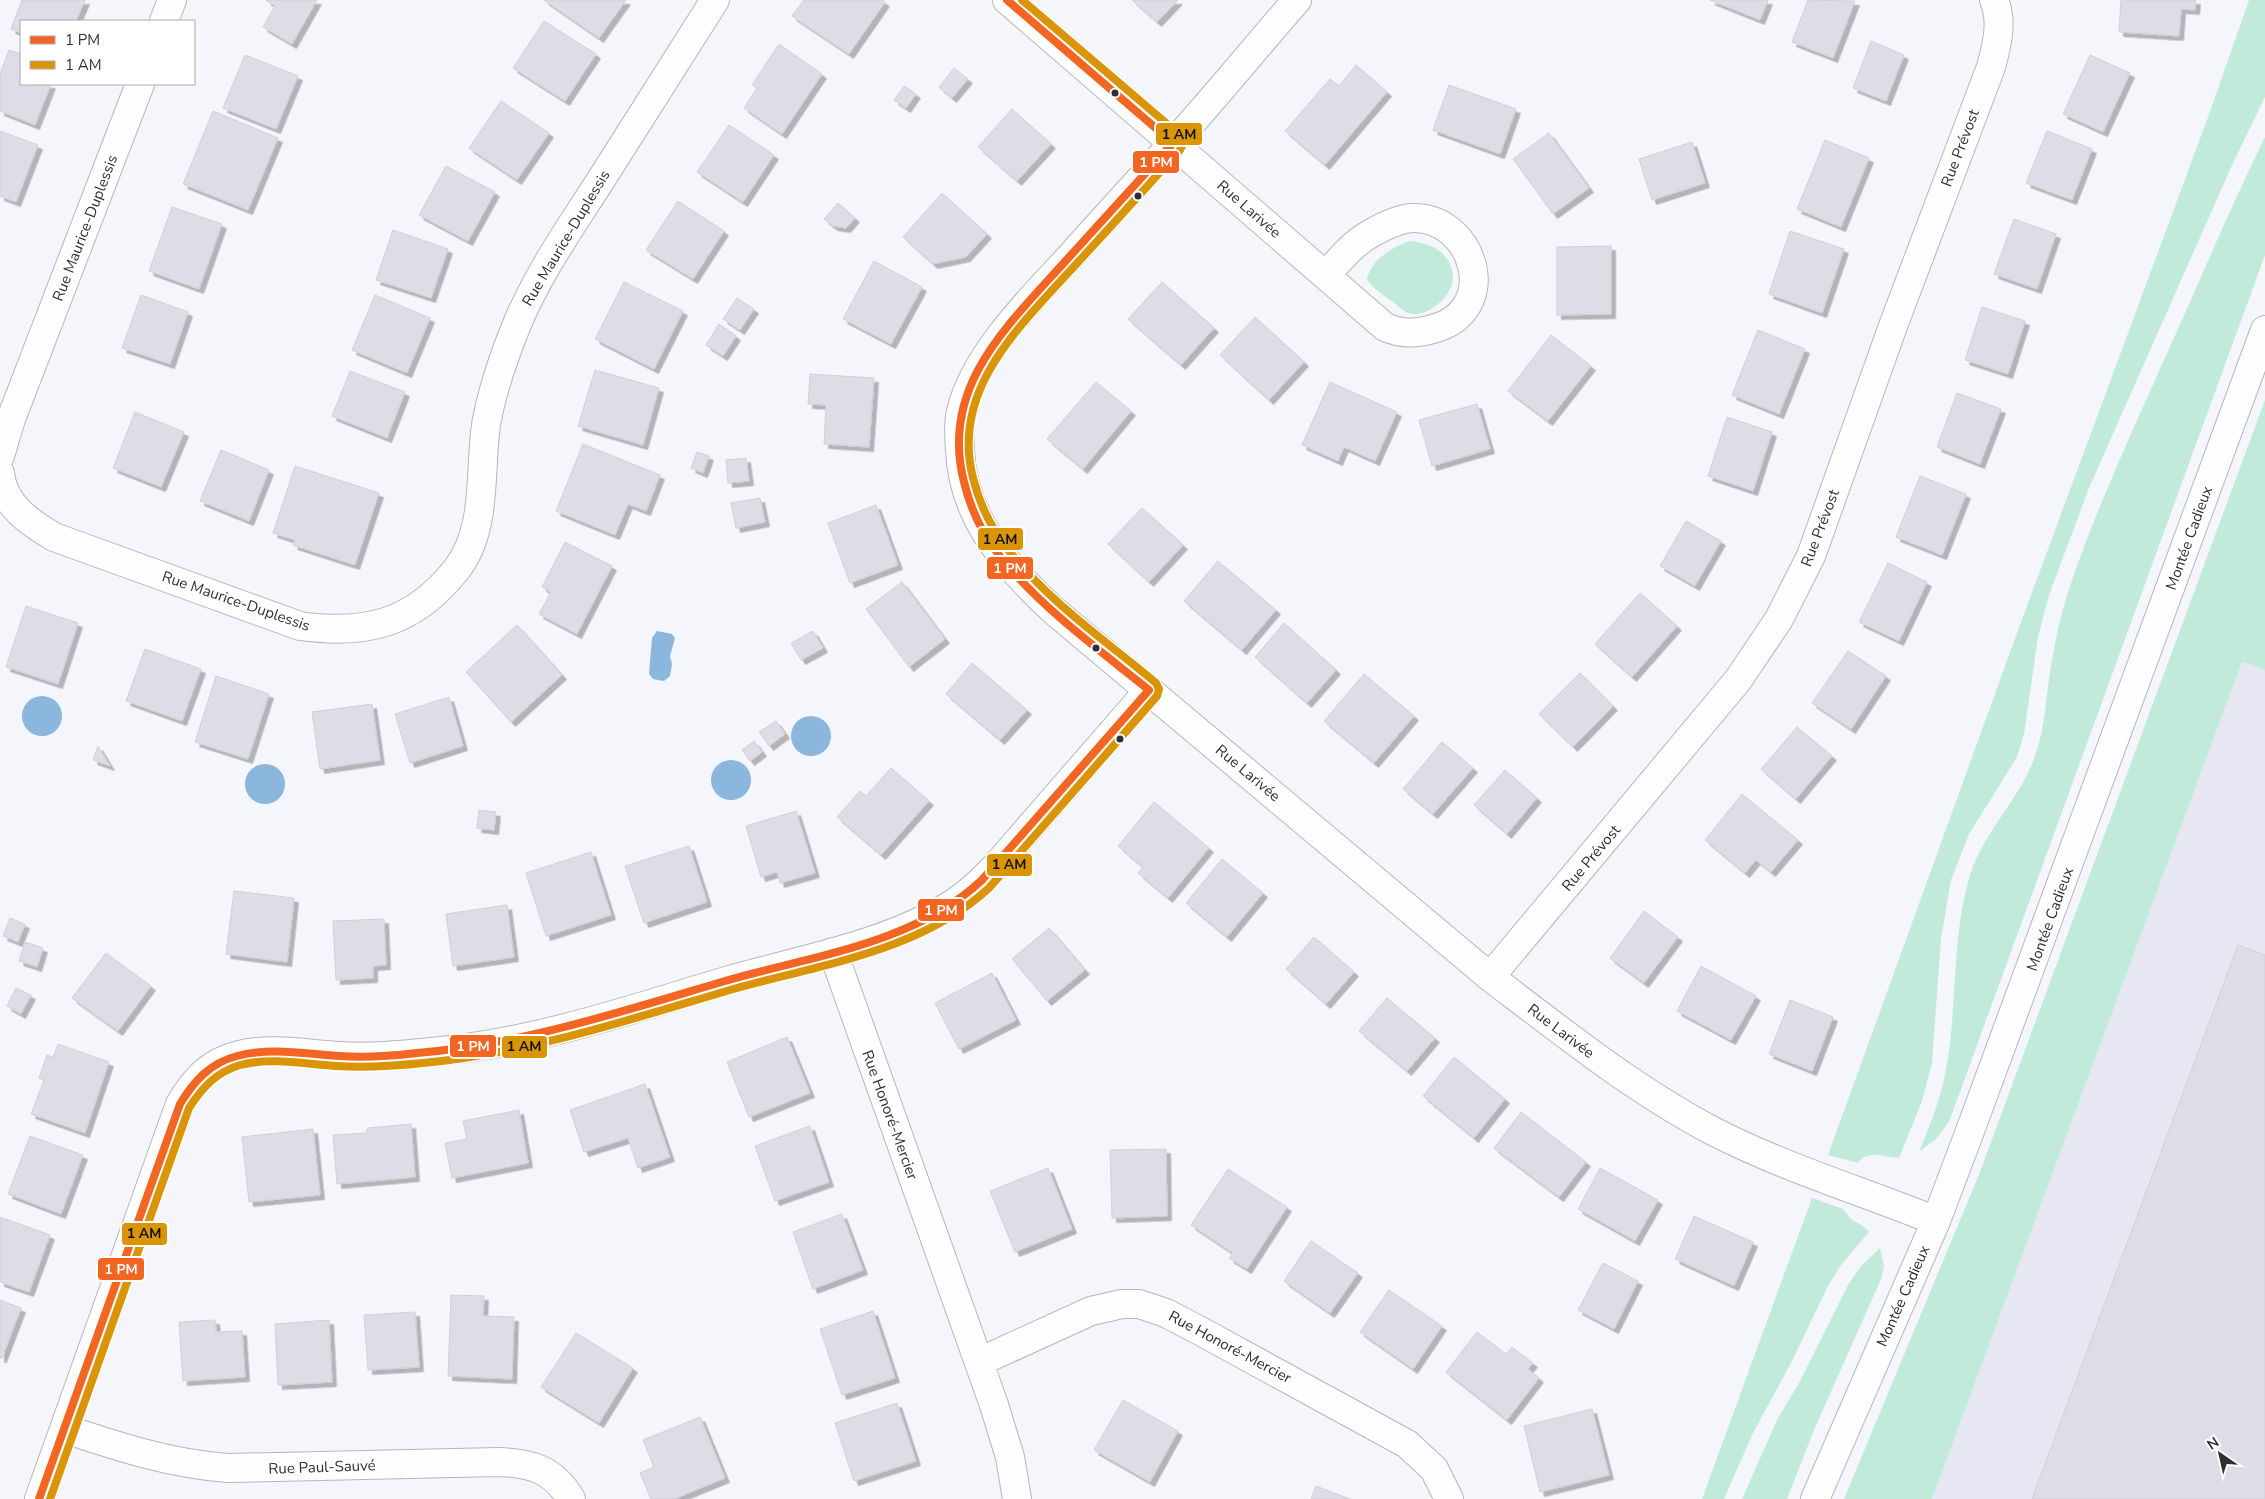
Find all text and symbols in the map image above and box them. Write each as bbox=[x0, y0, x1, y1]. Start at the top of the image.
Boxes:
legend bbox=[20, 20, 195, 85]
text: 1 PM bbox=[65, 30, 100, 50]
text: 1 AM bbox=[65, 55, 102, 75]
unlabelled marker bbox=[1110, 88, 1120, 98]
street label: Rue Prévost bbox=[1936, 106, 1984, 189]
line badge: 1 AM bbox=[1155, 122, 1203, 146]
text: 1 AM bbox=[1162, 125, 1196, 144]
line badge: 1 PM bbox=[1132, 150, 1180, 174]
street label: Rue Maurice-Duplessis bbox=[48, 152, 122, 304]
text: 1 PM bbox=[1139, 153, 1173, 172]
street label: Rue Maurice-Duplessis bbox=[517, 166, 615, 310]
street label: Rue Larivée bbox=[1213, 176, 1285, 242]
unlabelled marker bbox=[1133, 191, 1143, 201]
street label: Montée Cadieux bbox=[2161, 483, 2217, 593]
street label: Rue Prévost bbox=[1796, 486, 1844, 569]
line badge: 1 AM bbox=[977, 527, 1024, 551]
text: 1 AM bbox=[983, 530, 1017, 549]
line badge: 1 PM bbox=[986, 556, 1034, 580]
text: 1 PM bbox=[993, 559, 1027, 578]
street label: Rue Maurice-Duplessis bbox=[159, 566, 313, 636]
unlabelled marker bbox=[1091, 643, 1101, 653]
unlabelled marker bbox=[1115, 734, 1125, 744]
street label: Rue Larivée bbox=[1211, 740, 1285, 806]
street label: Rue Prévost bbox=[1557, 820, 1625, 896]
line badge: 1 AM bbox=[986, 853, 1033, 877]
text: 1 AM bbox=[992, 855, 1026, 874]
street label: Montée Cadieux bbox=[2022, 864, 2078, 974]
line badge: 1 PM bbox=[917, 898, 965, 922]
text: 1 PM bbox=[924, 901, 958, 920]
street label: Rue Larivée bbox=[1524, 999, 1598, 1063]
line badge: 1 PM bbox=[449, 1034, 497, 1058]
line badge: 1 AM bbox=[501, 1035, 548, 1059]
text: 1 PM bbox=[456, 1037, 490, 1056]
text: 1 AM bbox=[507, 1037, 541, 1056]
street label: Rue Honoré-Mercier bbox=[857, 1047, 923, 1183]
line badge: 1 AM bbox=[121, 1222, 168, 1246]
text: 1 AM bbox=[127, 1224, 161, 1243]
street label: Montée Cadieux bbox=[1872, 1242, 1934, 1350]
line badge: 1 PM bbox=[97, 1257, 145, 1281]
text: 1 PM bbox=[104, 1260, 138, 1279]
street label: Rue Honoré-Mercier bbox=[1165, 1306, 1296, 1388]
north arrow bbox=[2195, 1429, 2245, 1479]
text: N bbox=[2203, 1433, 2223, 1454]
street label: Rue Paul-Sauvé bbox=[268, 1455, 376, 1479]

